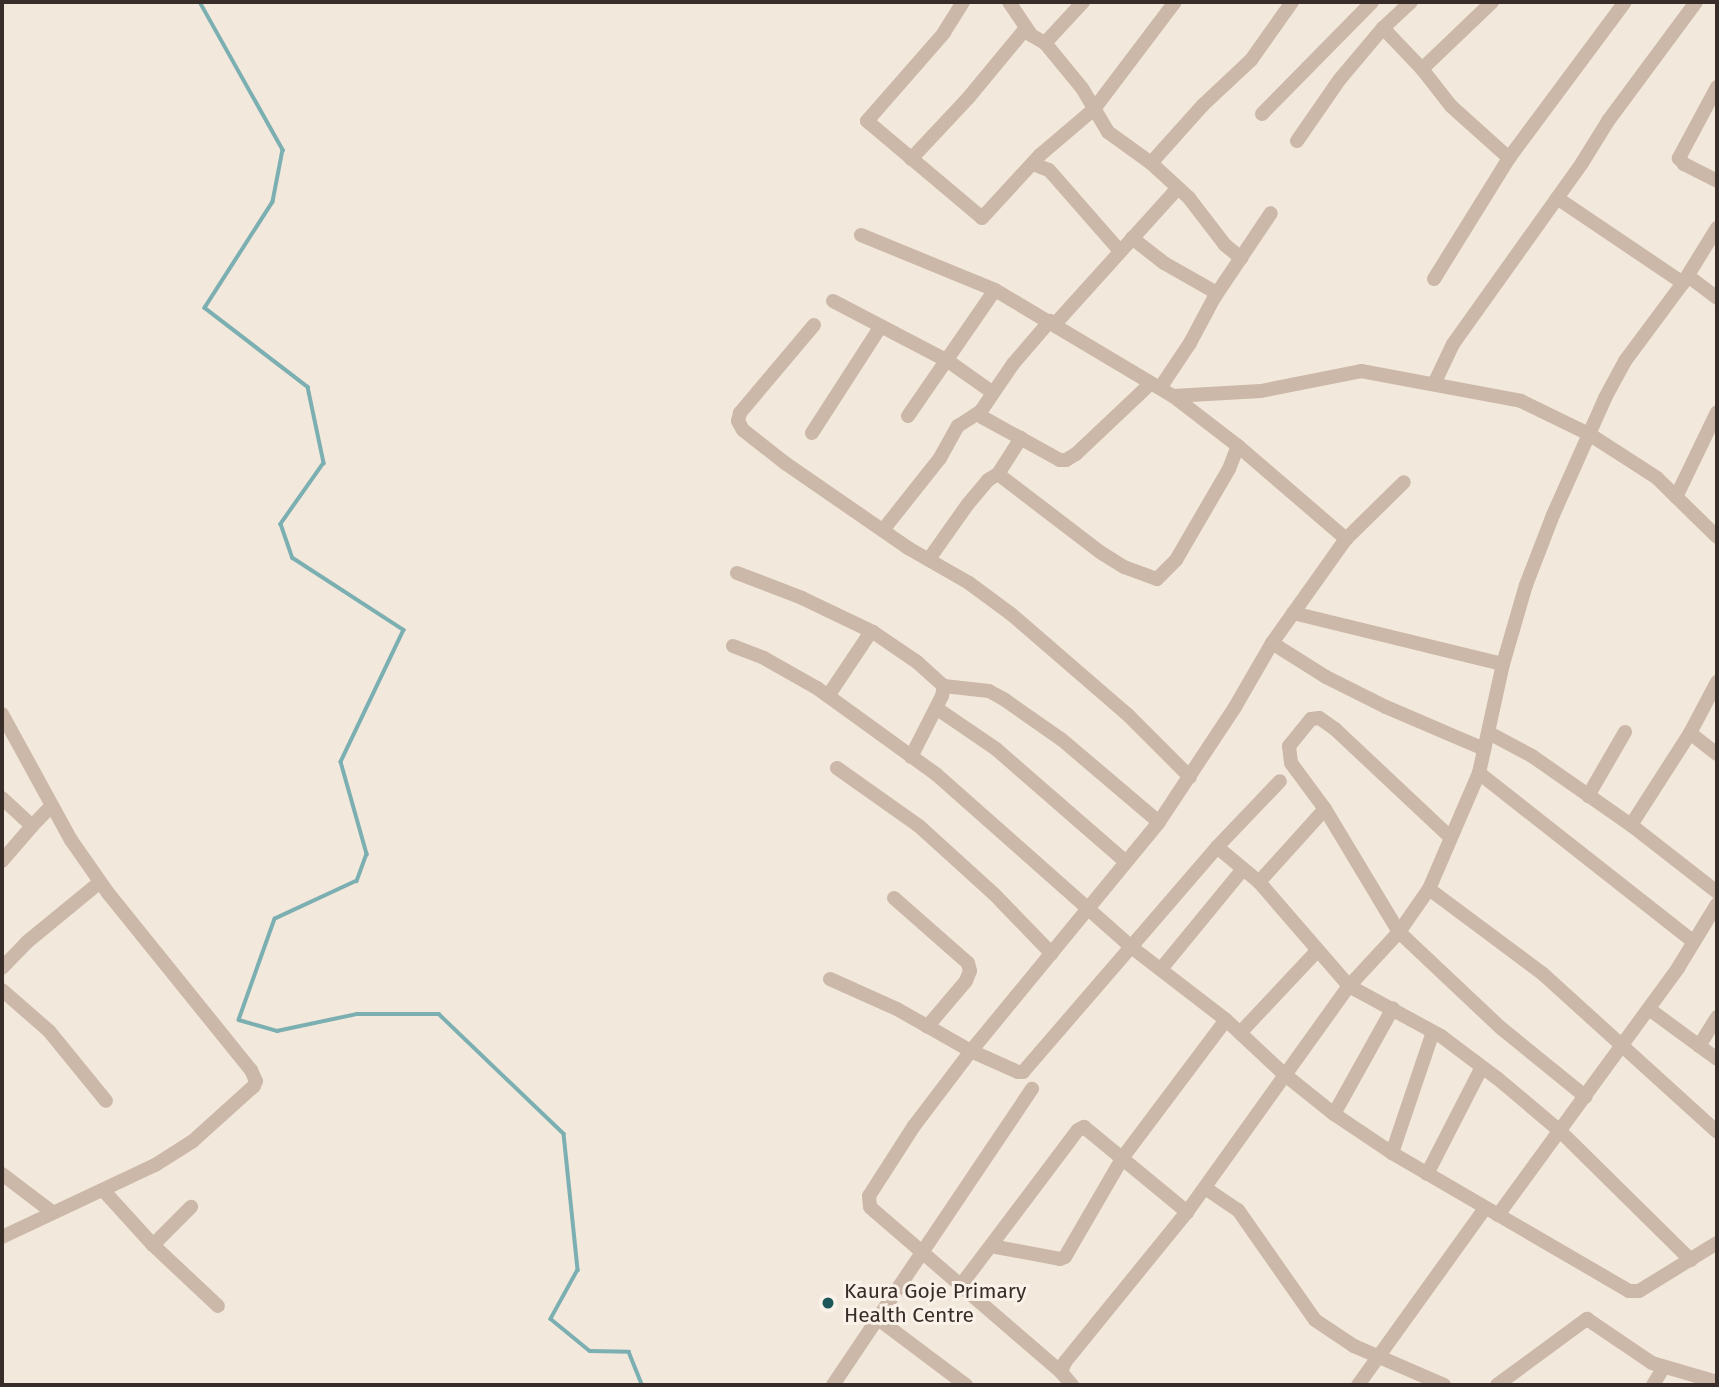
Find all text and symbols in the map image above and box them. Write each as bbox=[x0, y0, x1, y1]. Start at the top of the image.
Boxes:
place label: Kaura Goje Primary Health Centre bbox=[844, 1278, 1026, 1328]
marker: Kaura Goje Primary Health Centre bbox=[818, 1293, 838, 1313]

